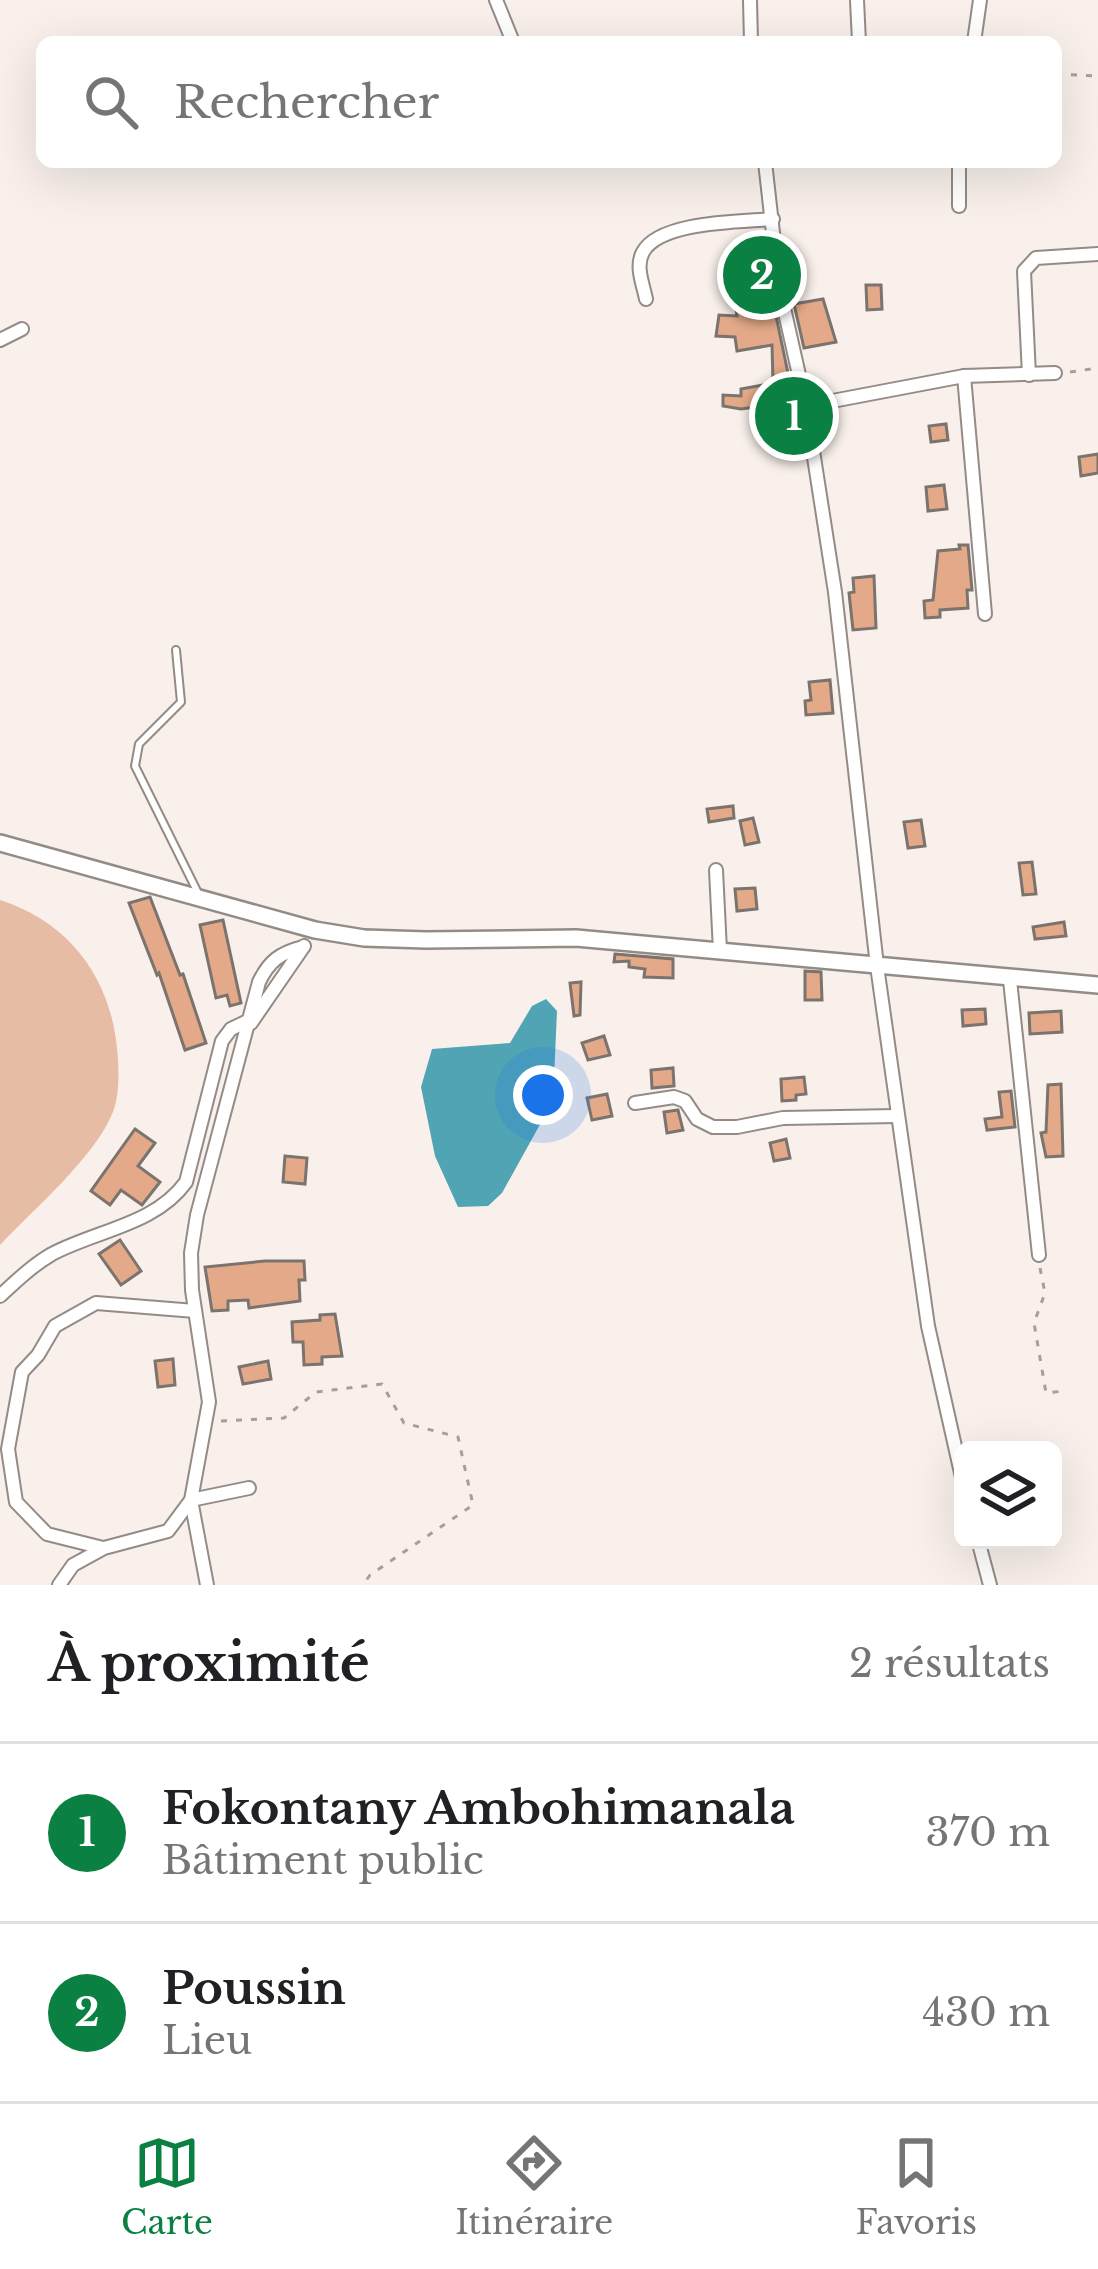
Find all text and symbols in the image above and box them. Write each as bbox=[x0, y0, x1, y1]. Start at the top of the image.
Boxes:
search box bbox=[36, 36, 1062, 168]
icon: search bbox=[78, 69, 144, 135]
text: Rechercher bbox=[174, 74, 439, 130]
pin: 2 bbox=[723, 230, 801, 320]
pin: 1 bbox=[755, 371, 833, 461]
your location bbox=[513, 1065, 573, 1125]
map controls bbox=[954, 1441, 1062, 1549]
button: layers bbox=[954, 1441, 1062, 1549]
text: À proximité bbox=[48, 1632, 370, 1695]
text: 2 résultats bbox=[849, 1639, 1050, 1688]
text: Fokontany Ambohimanala bbox=[162, 1780, 795, 1836]
text: 1 bbox=[78, 1808, 96, 1857]
text: 370 m bbox=[926, 1808, 1050, 1857]
text: Bâtiment public bbox=[162, 1836, 484, 1885]
text: Poussin bbox=[162, 1960, 346, 2016]
text: 2 bbox=[74, 1988, 100, 2037]
text: 430 m bbox=[922, 1988, 1050, 2037]
text: Lieu bbox=[162, 2016, 252, 2065]
tab: Carte bbox=[121, 2130, 213, 2243]
tab: Itinéraire bbox=[455, 2130, 613, 2243]
tab: Favoris bbox=[855, 2130, 977, 2243]

